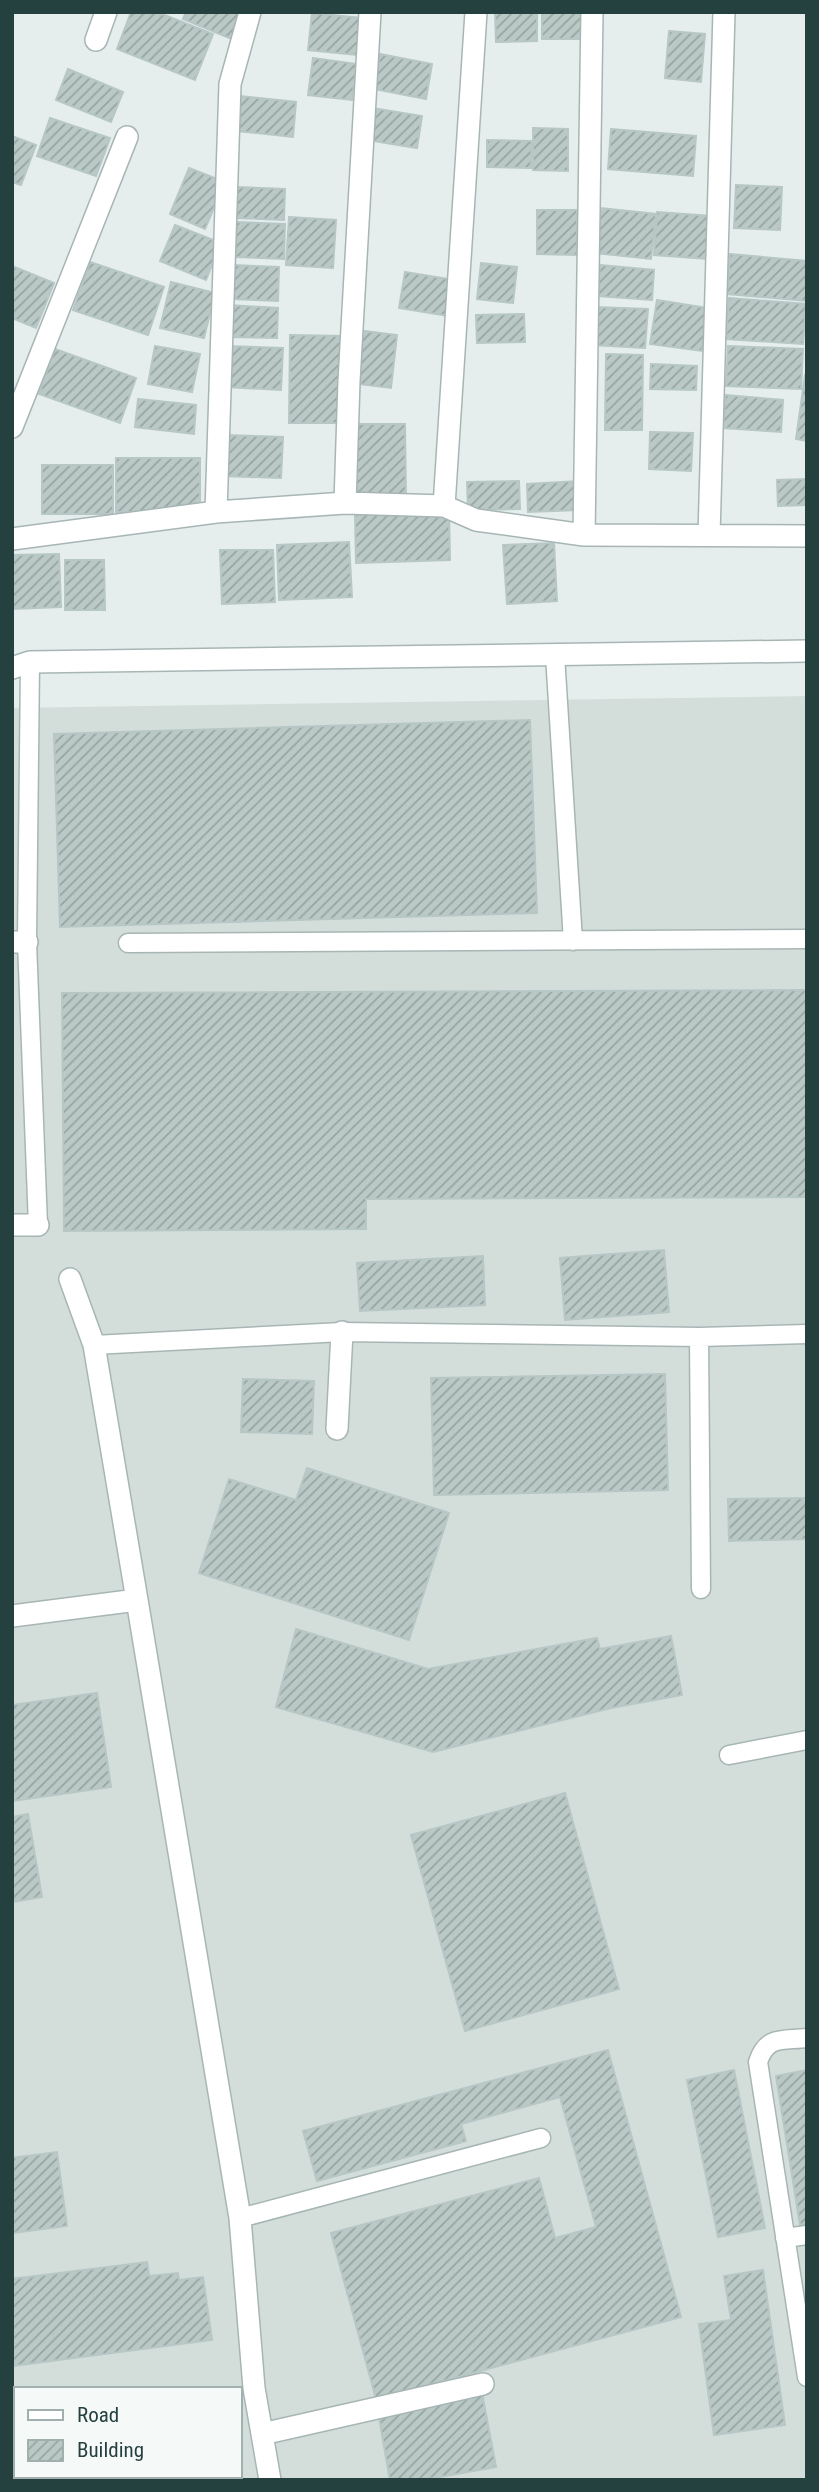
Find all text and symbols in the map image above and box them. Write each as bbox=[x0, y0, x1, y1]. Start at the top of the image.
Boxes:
legend bbox=[14, 2387, 242, 2478]
text: Road bbox=[77, 2403, 119, 2427]
text: Building bbox=[77, 2438, 144, 2462]

